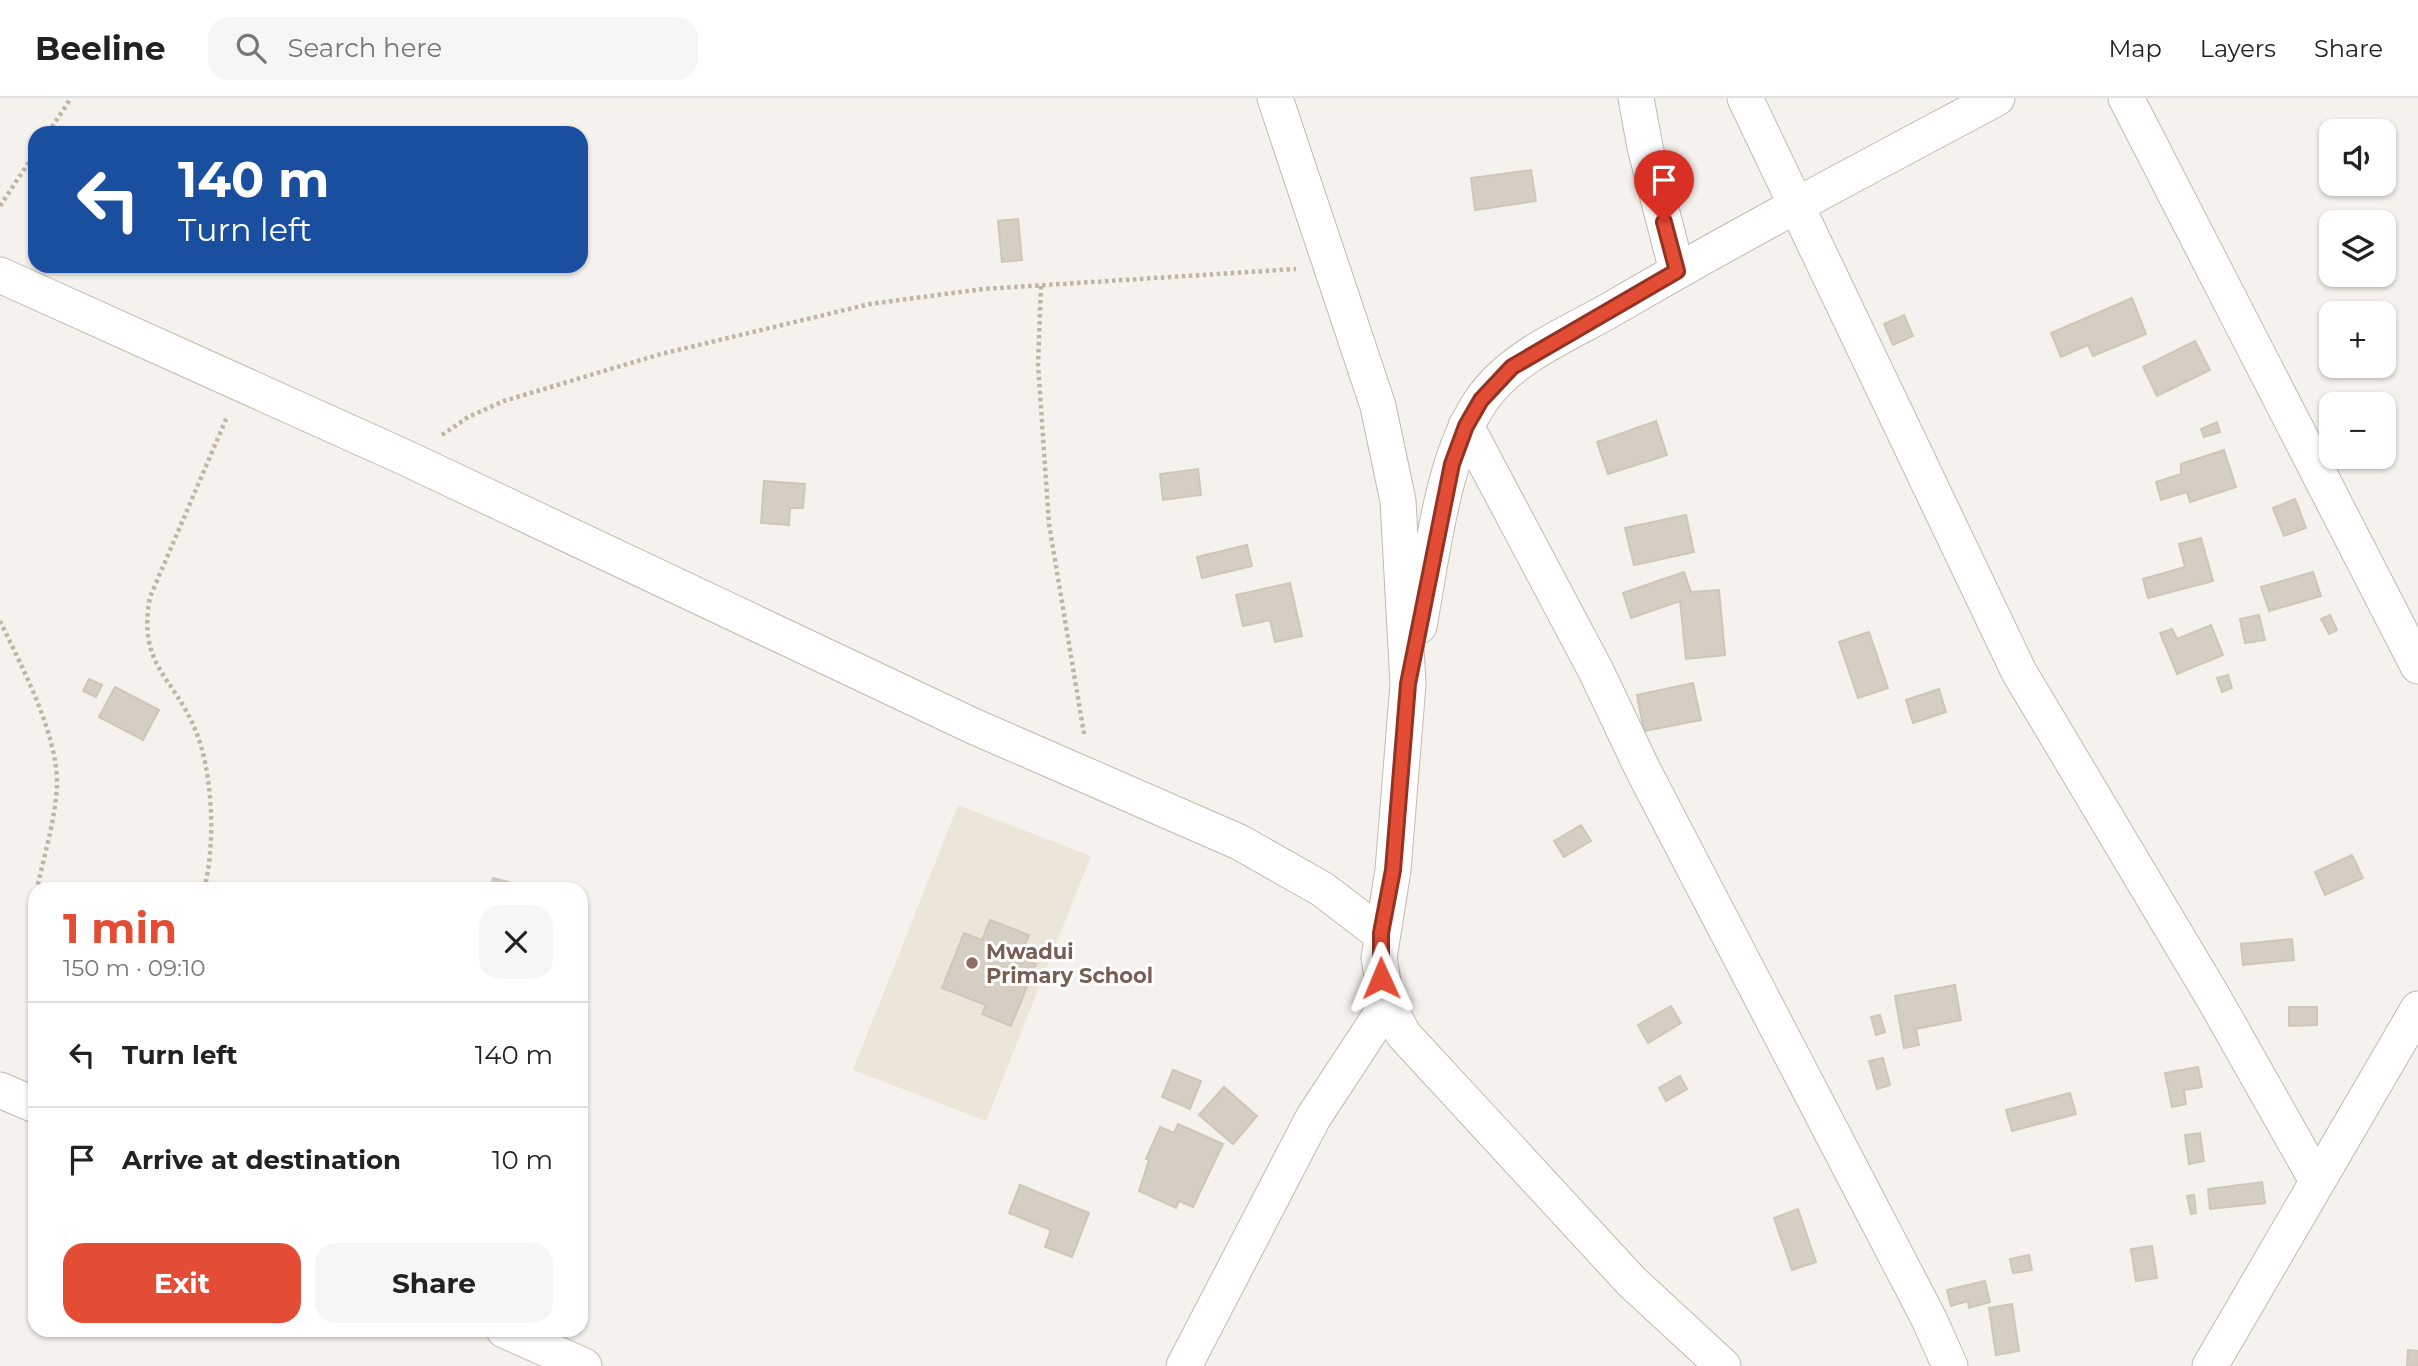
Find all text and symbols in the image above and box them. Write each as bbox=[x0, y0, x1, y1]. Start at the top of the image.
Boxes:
search box bbox=[208, 17, 698, 80]
text: Beeline bbox=[35, 28, 166, 68]
icon: search bbox=[232, 29, 270, 67]
text: Search here bbox=[288, 32, 442, 64]
text: Map bbox=[2108, 34, 2162, 63]
text: Layers bbox=[2200, 34, 2276, 63]
text: Share bbox=[2314, 34, 2383, 63]
map controls bbox=[2319, 119, 2396, 469]
button: sound bbox=[2319, 119, 2396, 196]
text: 140 m bbox=[178, 150, 330, 209]
pin bbox=[1634, 150, 1694, 222]
icon: left bbox=[63, 154, 154, 245]
icon: arrive bbox=[1645, 161, 1683, 199]
text: Turn left bbox=[178, 210, 312, 249]
button: layers bbox=[2319, 210, 2396, 287]
button: + bbox=[2319, 301, 2396, 378]
button: − bbox=[2319, 392, 2396, 469]
text: 1 min bbox=[63, 902, 177, 954]
button: close bbox=[479, 905, 553, 979]
place label: Mwadui Primary School bbox=[986, 939, 1153, 988]
position arrow bbox=[1344, 941, 1418, 1015]
text: 150 m · 09:10 bbox=[63, 954, 205, 982]
marker: Mwadui Primary School bbox=[964, 955, 980, 971]
icon: left bbox=[63, 1036, 101, 1074]
text: Turn left bbox=[122, 1039, 238, 1071]
text: 140 m bbox=[475, 1039, 553, 1071]
icon: arrive bbox=[63, 1141, 101, 1179]
text: Arrive at destination bbox=[122, 1144, 401, 1176]
text: 10 m bbox=[492, 1144, 553, 1176]
button: Exit bbox=[63, 1243, 301, 1323]
button: Share bbox=[315, 1243, 553, 1323]

